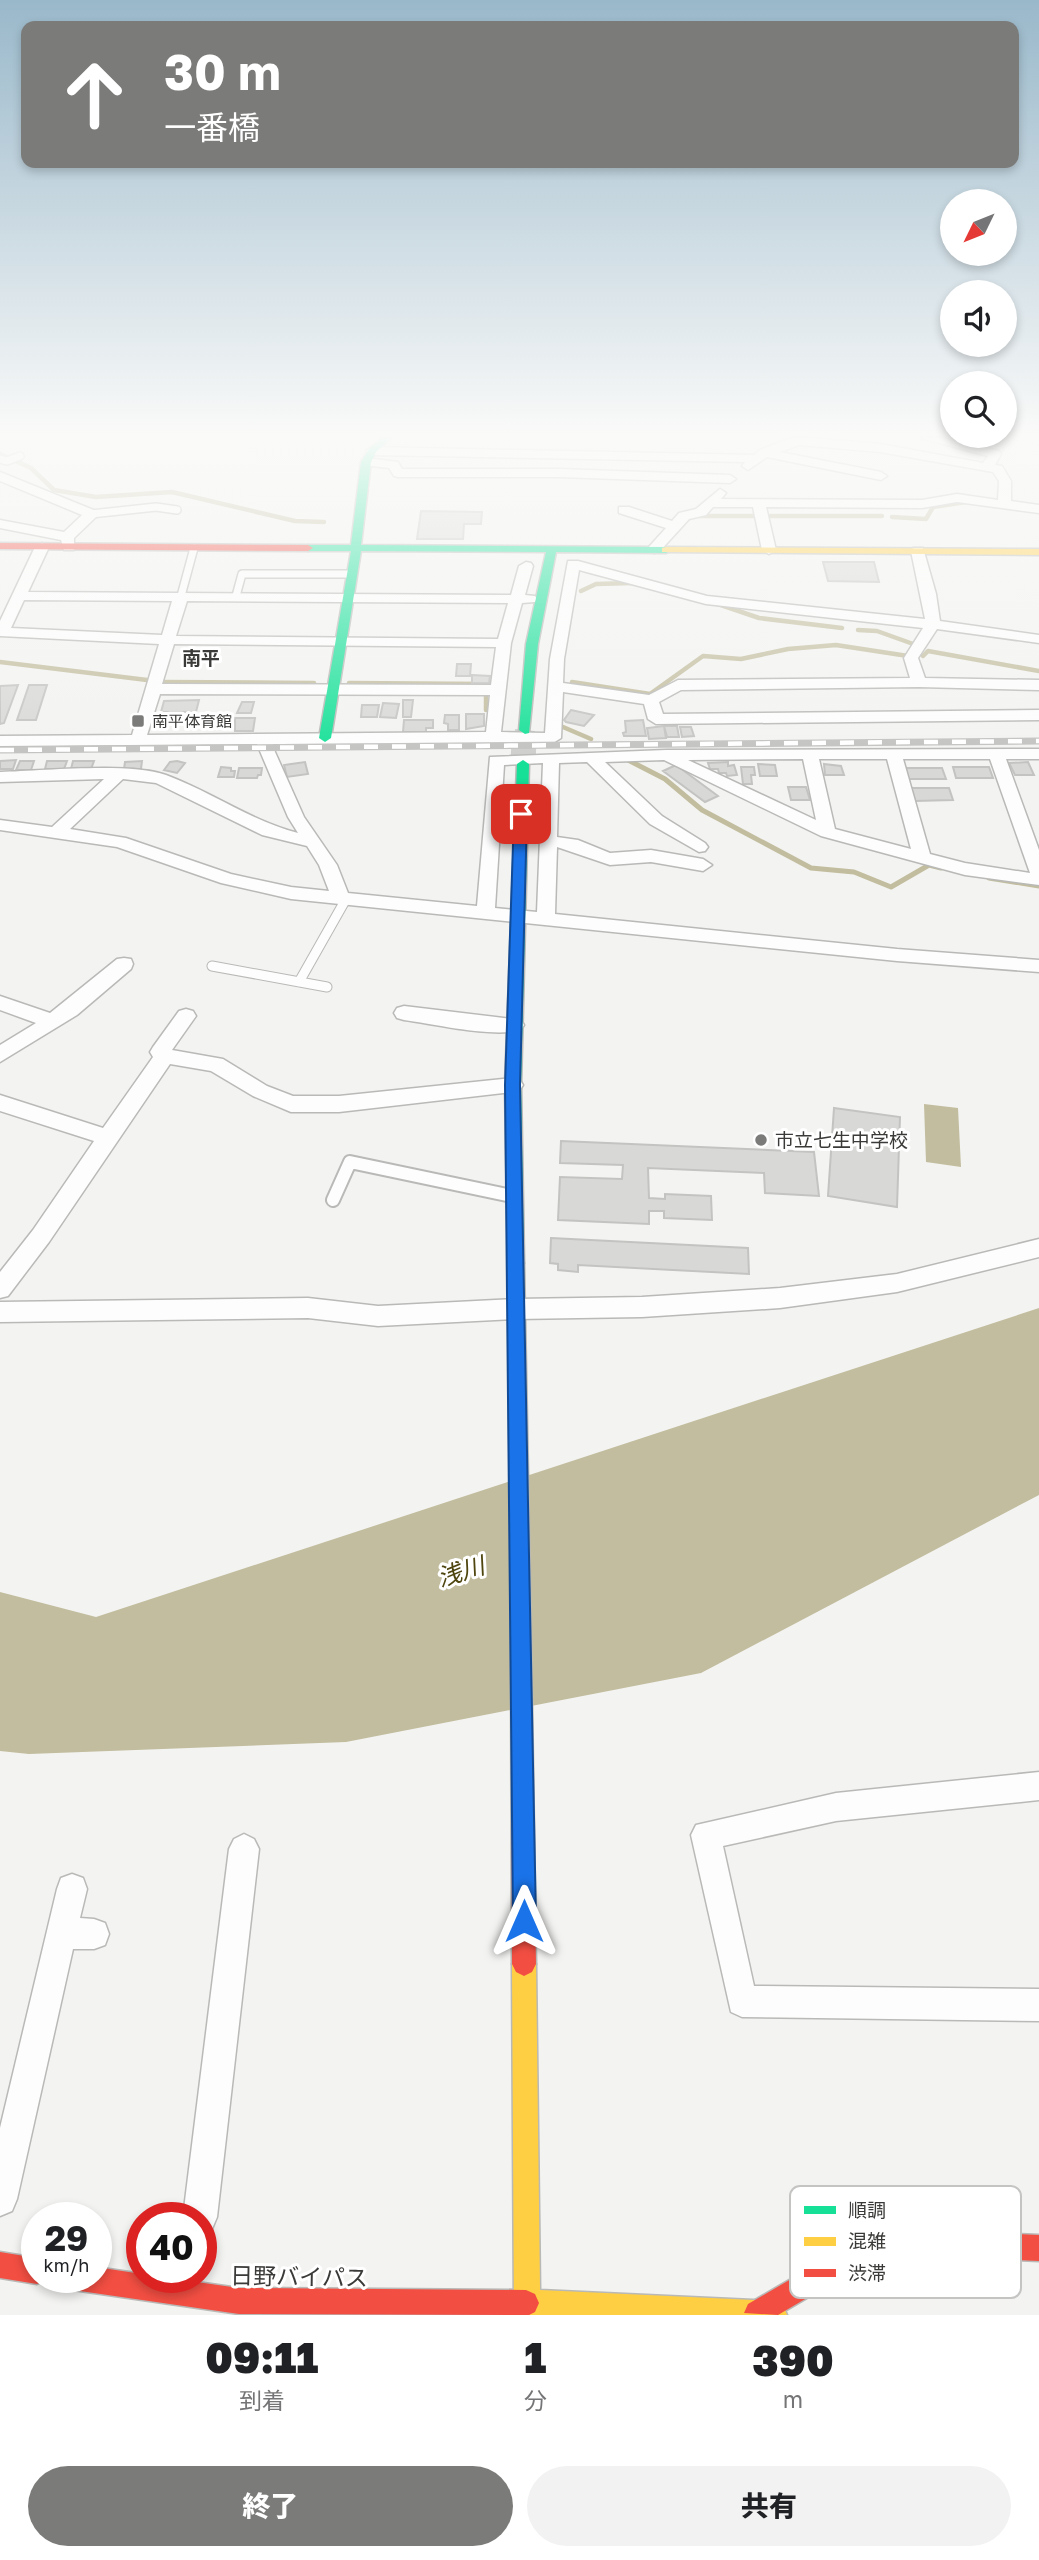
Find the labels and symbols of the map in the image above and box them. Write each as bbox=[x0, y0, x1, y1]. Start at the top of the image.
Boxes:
north arrow bbox=[940, 189, 1017, 266]
district label: 南平 bbox=[182, 646, 220, 669]
place label: 南平体育館 bbox=[152, 711, 232, 731]
marker: 南平体育館 bbox=[130, 713, 146, 729]
pin bbox=[491, 784, 551, 844]
place label: 市立七生中学校 bbox=[775, 1128, 908, 1151]
marker: 市立七生中学校 bbox=[753, 1132, 769, 1148]
water label: 浅川 bbox=[433, 1549, 491, 1591]
position arrow bbox=[487, 1884, 561, 1958]
legend bbox=[790, 2186, 1021, 2298]
text: 順調 bbox=[848, 2198, 886, 2221]
speed limit sign: 40 bbox=[126, 2202, 217, 2293]
text: 混雑 bbox=[848, 2229, 886, 2252]
street label: 日野バイパス bbox=[230, 2261, 368, 2291]
text: 渋滞 bbox=[848, 2261, 886, 2284]

